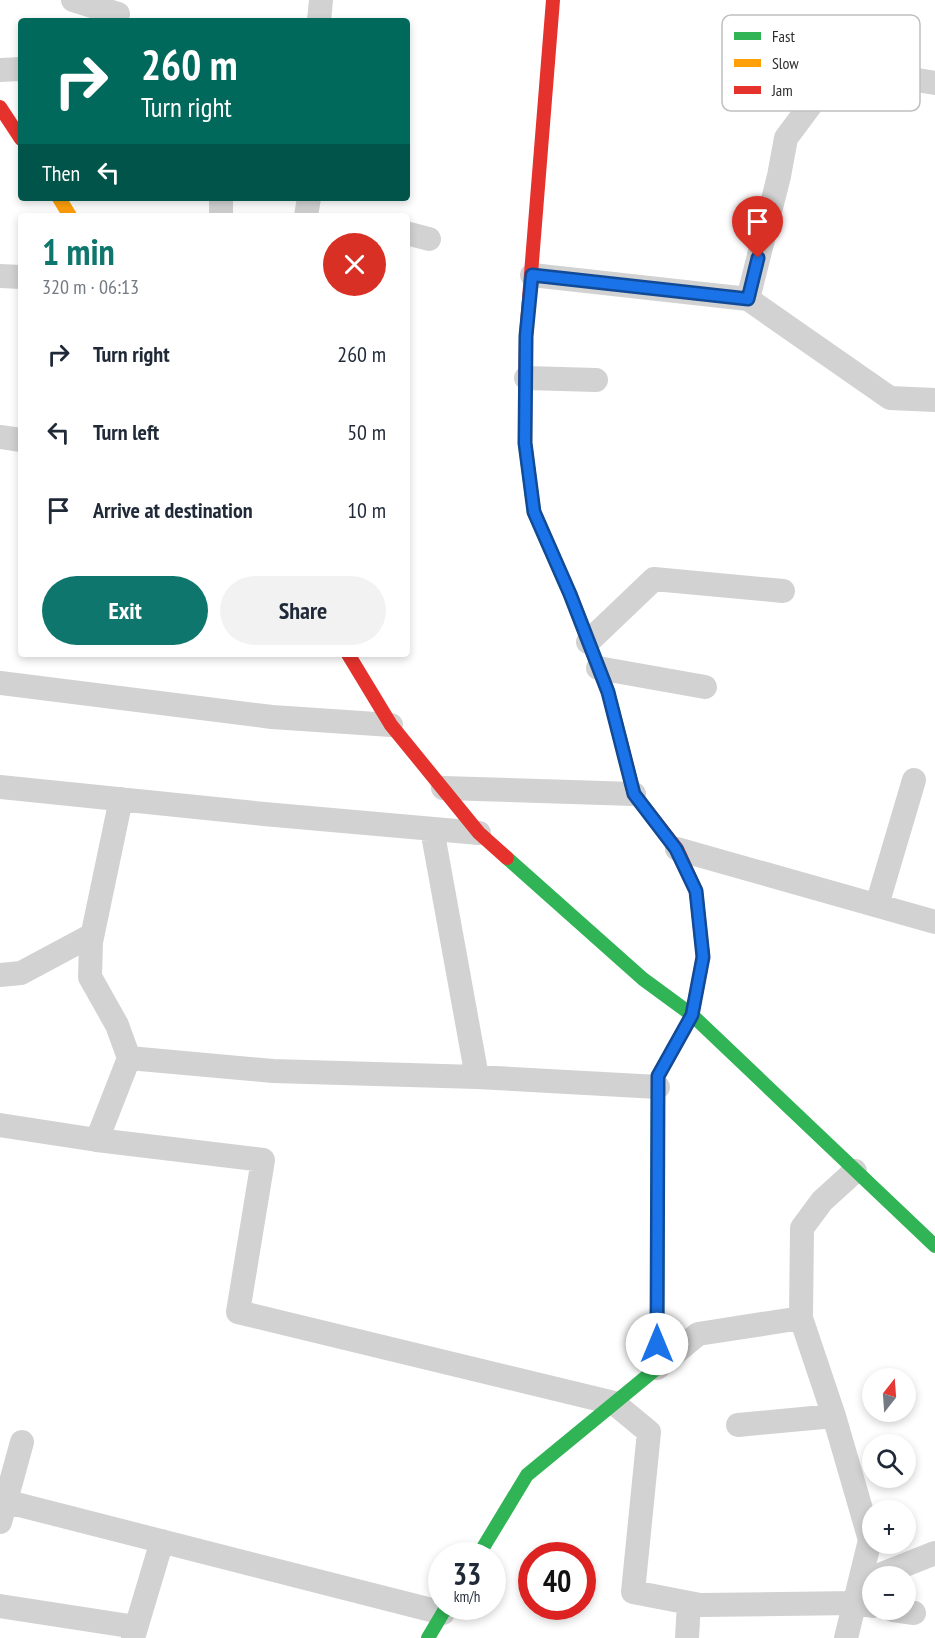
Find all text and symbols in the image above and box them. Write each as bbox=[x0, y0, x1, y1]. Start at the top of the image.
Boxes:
legend bbox=[722, 15, 920, 111]
text: Fast bbox=[772, 26, 795, 46]
text: 260 m bbox=[141, 37, 238, 92]
icon: right bbox=[42, 42, 120, 120]
text: Slow bbox=[772, 53, 799, 73]
text: Jam bbox=[771, 80, 793, 100]
text: Turn right bbox=[141, 90, 232, 124]
icon: left bbox=[92, 156, 125, 189]
text: Then bbox=[42, 159, 80, 187]
pin bbox=[732, 196, 783, 258]
icon: arrive bbox=[741, 205, 774, 238]
text: 1 min bbox=[42, 228, 115, 275]
button: close bbox=[323, 233, 386, 296]
text: 320 m · 06:13 bbox=[42, 274, 139, 300]
icon: right bbox=[42, 338, 75, 371]
text: Turn right bbox=[93, 340, 170, 368]
text: 260 m bbox=[337, 340, 386, 368]
icon: left bbox=[42, 416, 75, 449]
text: Turn left bbox=[93, 418, 159, 446]
text: 50 m bbox=[347, 418, 386, 446]
icon: arrive bbox=[42, 494, 75, 527]
text: Arrive at destination bbox=[93, 496, 253, 524]
text: 10 m bbox=[347, 496, 386, 524]
button: Exit bbox=[42, 576, 208, 645]
button: Share bbox=[220, 576, 386, 645]
position arrow bbox=[625, 1312, 689, 1376]
north arrow bbox=[862, 1368, 916, 1422]
map controls bbox=[862, 1368, 916, 1620]
button: search bbox=[862, 1434, 916, 1488]
button: + bbox=[862, 1500, 916, 1554]
speed limit sign: 40 bbox=[518, 1542, 596, 1620]
text: 33 bbox=[453, 1554, 481, 1593]
button: − bbox=[862, 1566, 916, 1620]
text: km/h bbox=[454, 1587, 480, 1606]

